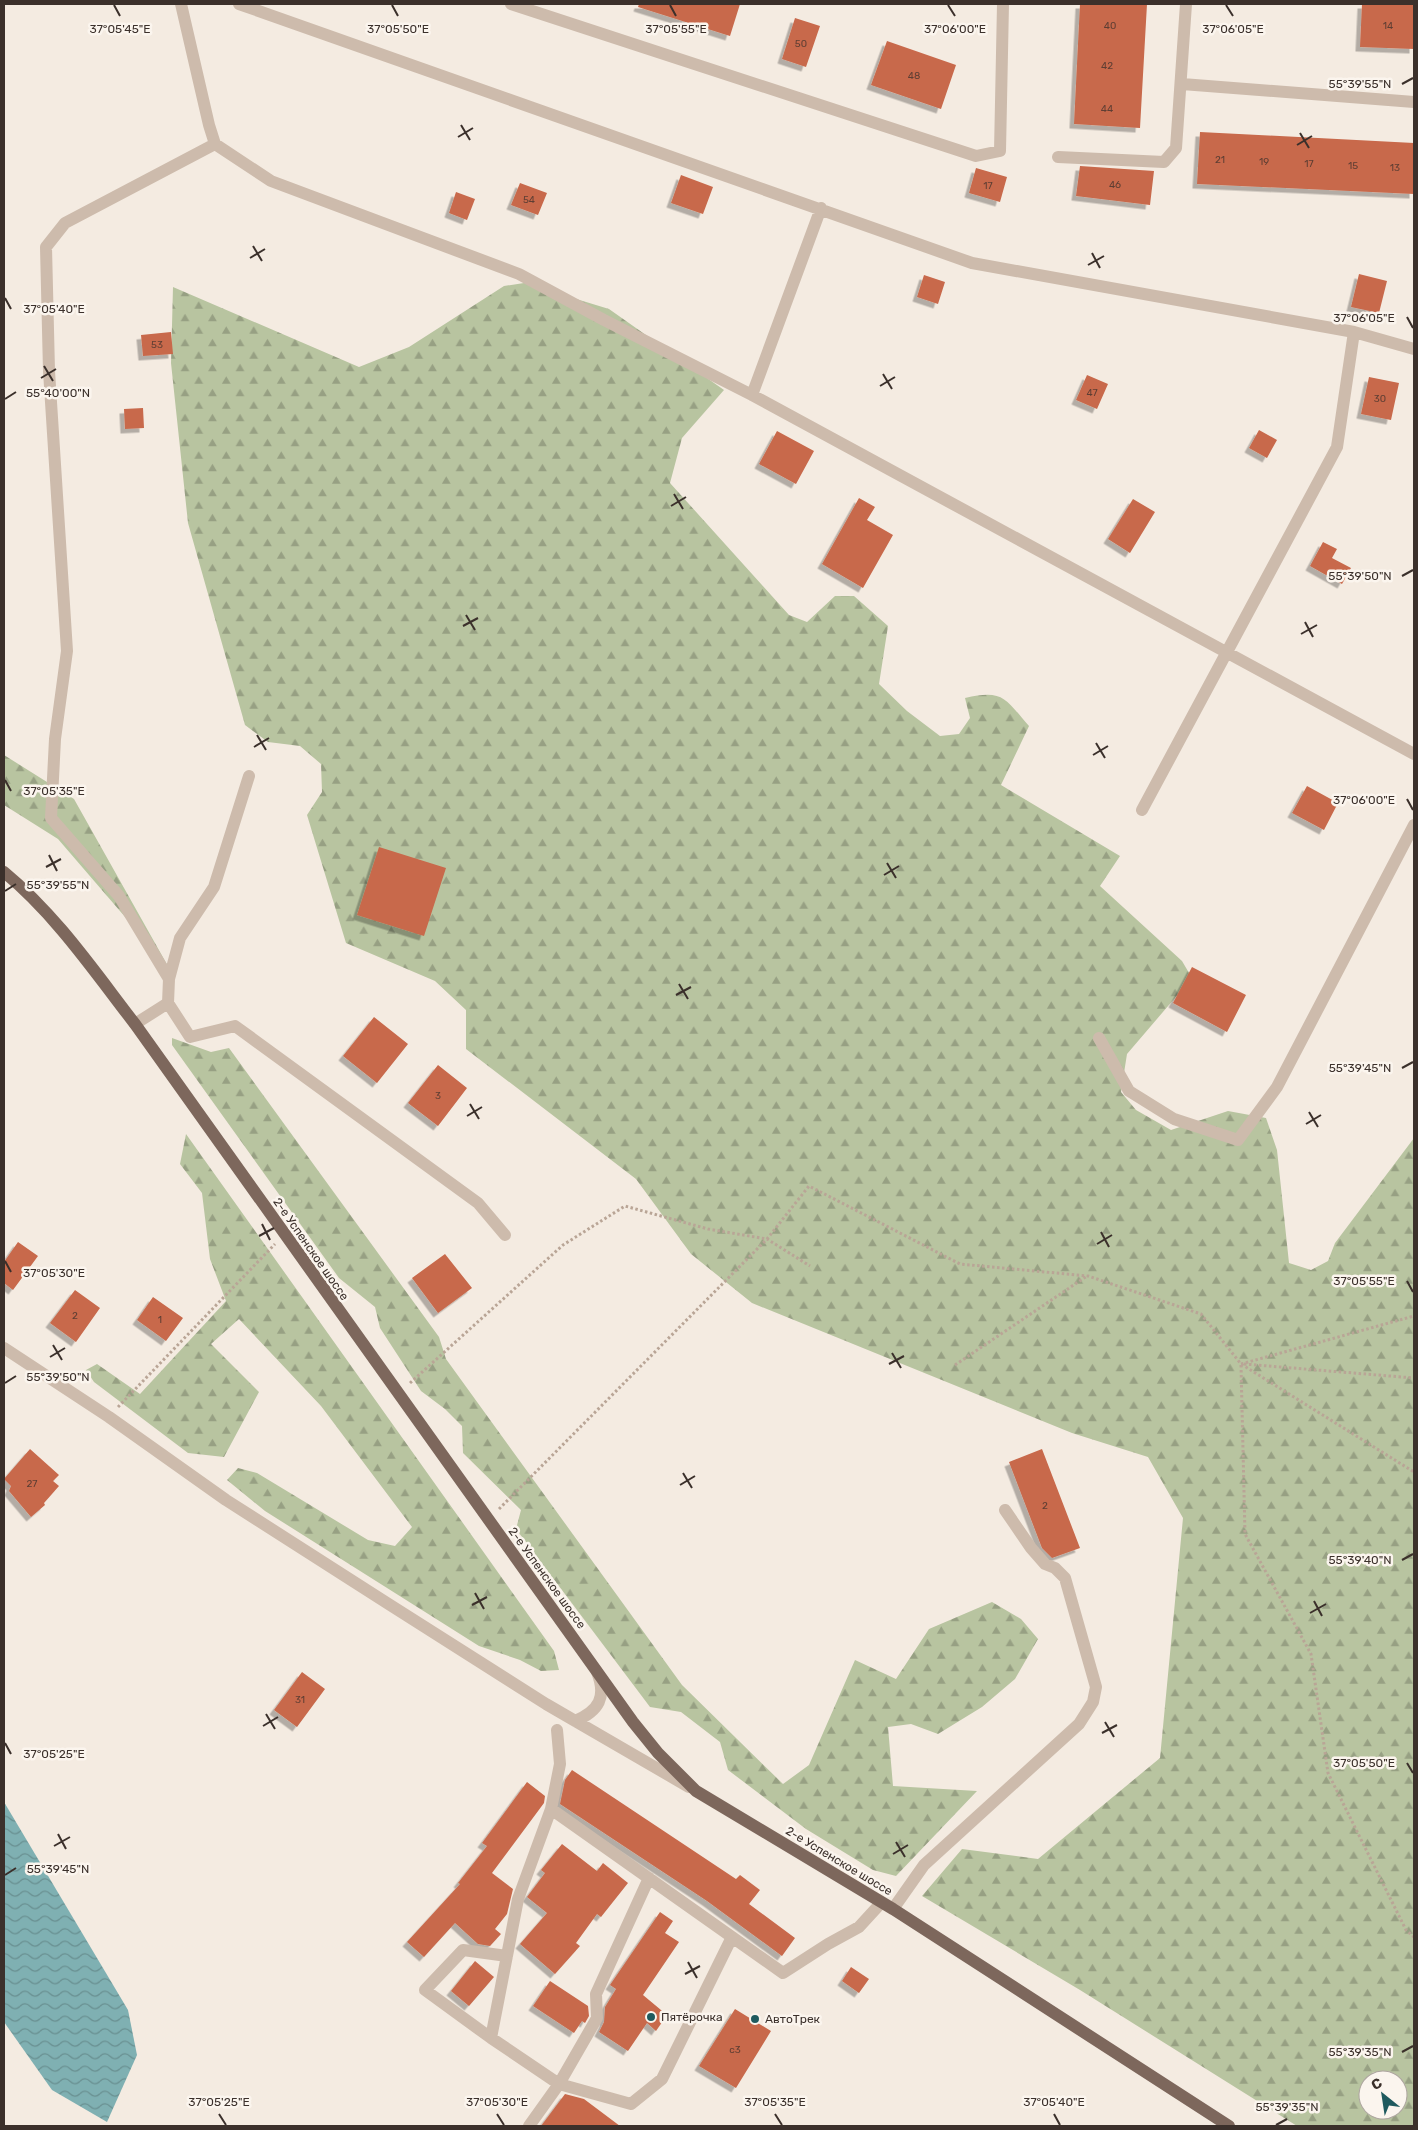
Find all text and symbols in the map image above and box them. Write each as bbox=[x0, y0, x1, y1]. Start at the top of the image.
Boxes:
house number: 40 bbox=[1104, 20, 1116, 32]
house number: 14 bbox=[1383, 20, 1393, 32]
text: 37°05'45"E bbox=[89, 22, 151, 36]
text: 37°05'50"E bbox=[367, 22, 429, 36]
text: 37°05'55"E bbox=[645, 22, 707, 36]
text: 37°06'00"E bbox=[924, 22, 986, 36]
text: 37°06'05"E bbox=[1202, 22, 1264, 36]
house number: 50 bbox=[795, 38, 807, 50]
house number: 42 bbox=[1101, 60, 1113, 72]
house number: 48 bbox=[908, 70, 920, 82]
text: 55°39'55"N bbox=[1329, 77, 1391, 91]
house number: 44 bbox=[1101, 103, 1113, 115]
house number: 21 bbox=[1215, 154, 1225, 166]
house number: 19 bbox=[1259, 156, 1269, 168]
house number: 17 bbox=[1304, 158, 1314, 170]
house number: 15 bbox=[1348, 160, 1358, 172]
house number: 13 bbox=[1390, 162, 1400, 174]
house number: 46 bbox=[1109, 179, 1121, 191]
house number: 17 bbox=[983, 180, 993, 192]
house number: 54 bbox=[523, 194, 535, 206]
text: 37°05'40"E bbox=[23, 302, 85, 316]
text: 37°06'05"E bbox=[1333, 311, 1395, 325]
house number: 53 bbox=[151, 339, 163, 351]
text: 55°40'00"N bbox=[26, 386, 90, 400]
house number: 47 bbox=[1086, 387, 1098, 399]
house number: 30 bbox=[1374, 393, 1386, 405]
text: 55°39'50"N bbox=[1328, 569, 1392, 583]
text: 37°05'35"E bbox=[23, 784, 85, 798]
text: 37°06'00"E bbox=[1333, 793, 1395, 807]
text: 55°39'55"N bbox=[27, 878, 89, 892]
text: 55°39'45"N bbox=[1329, 1061, 1391, 1075]
house number: 3 bbox=[435, 1090, 441, 1102]
street label: 2-е Успенское шоссе bbox=[270, 1195, 352, 1303]
text: 37°05'30"E bbox=[23, 1266, 85, 1280]
text: 37°05'55"E bbox=[1333, 1274, 1395, 1288]
house number: 2 bbox=[72, 1310, 78, 1322]
house number: 1 bbox=[158, 1314, 162, 1326]
text: 55°39'50"N bbox=[26, 1370, 90, 1384]
house number: 27 bbox=[27, 1478, 38, 1490]
house number: 2 bbox=[1042, 1500, 1048, 1512]
street label: 2-е Успенское шоссе bbox=[506, 1525, 589, 1632]
text: 55°39'40"N bbox=[1328, 1553, 1392, 1567]
house number: 31 bbox=[295, 1694, 305, 1706]
text: 37°05'25"E bbox=[23, 1747, 85, 1761]
text: 37°05'50"E bbox=[1333, 1756, 1395, 1770]
street label: 2-е Успенское шоссе bbox=[783, 1824, 895, 1899]
text: 55°39'45"N bbox=[27, 1862, 89, 1876]
place label: Пятёрочка bbox=[661, 2010, 723, 2024]
marker: Пятёрочка bbox=[645, 2011, 657, 2023]
place label: АвтоТрек bbox=[765, 2012, 821, 2026]
marker: АвтоТрек bbox=[749, 2013, 761, 2025]
house number: с3 bbox=[729, 2044, 741, 2056]
text: 55°39'35"N bbox=[1328, 2045, 1392, 2059]
north arrow bbox=[1358, 2070, 1408, 2120]
text: С bbox=[1368, 2074, 1385, 2094]
text: 37°05'25"E bbox=[188, 2095, 250, 2109]
text: 37°05'30"E bbox=[466, 2095, 528, 2109]
text: 37°05'35"E bbox=[744, 2095, 806, 2109]
text: 37°05'40"E bbox=[1023, 2095, 1085, 2109]
text: 55°39'35"N bbox=[1255, 2100, 1319, 2114]

